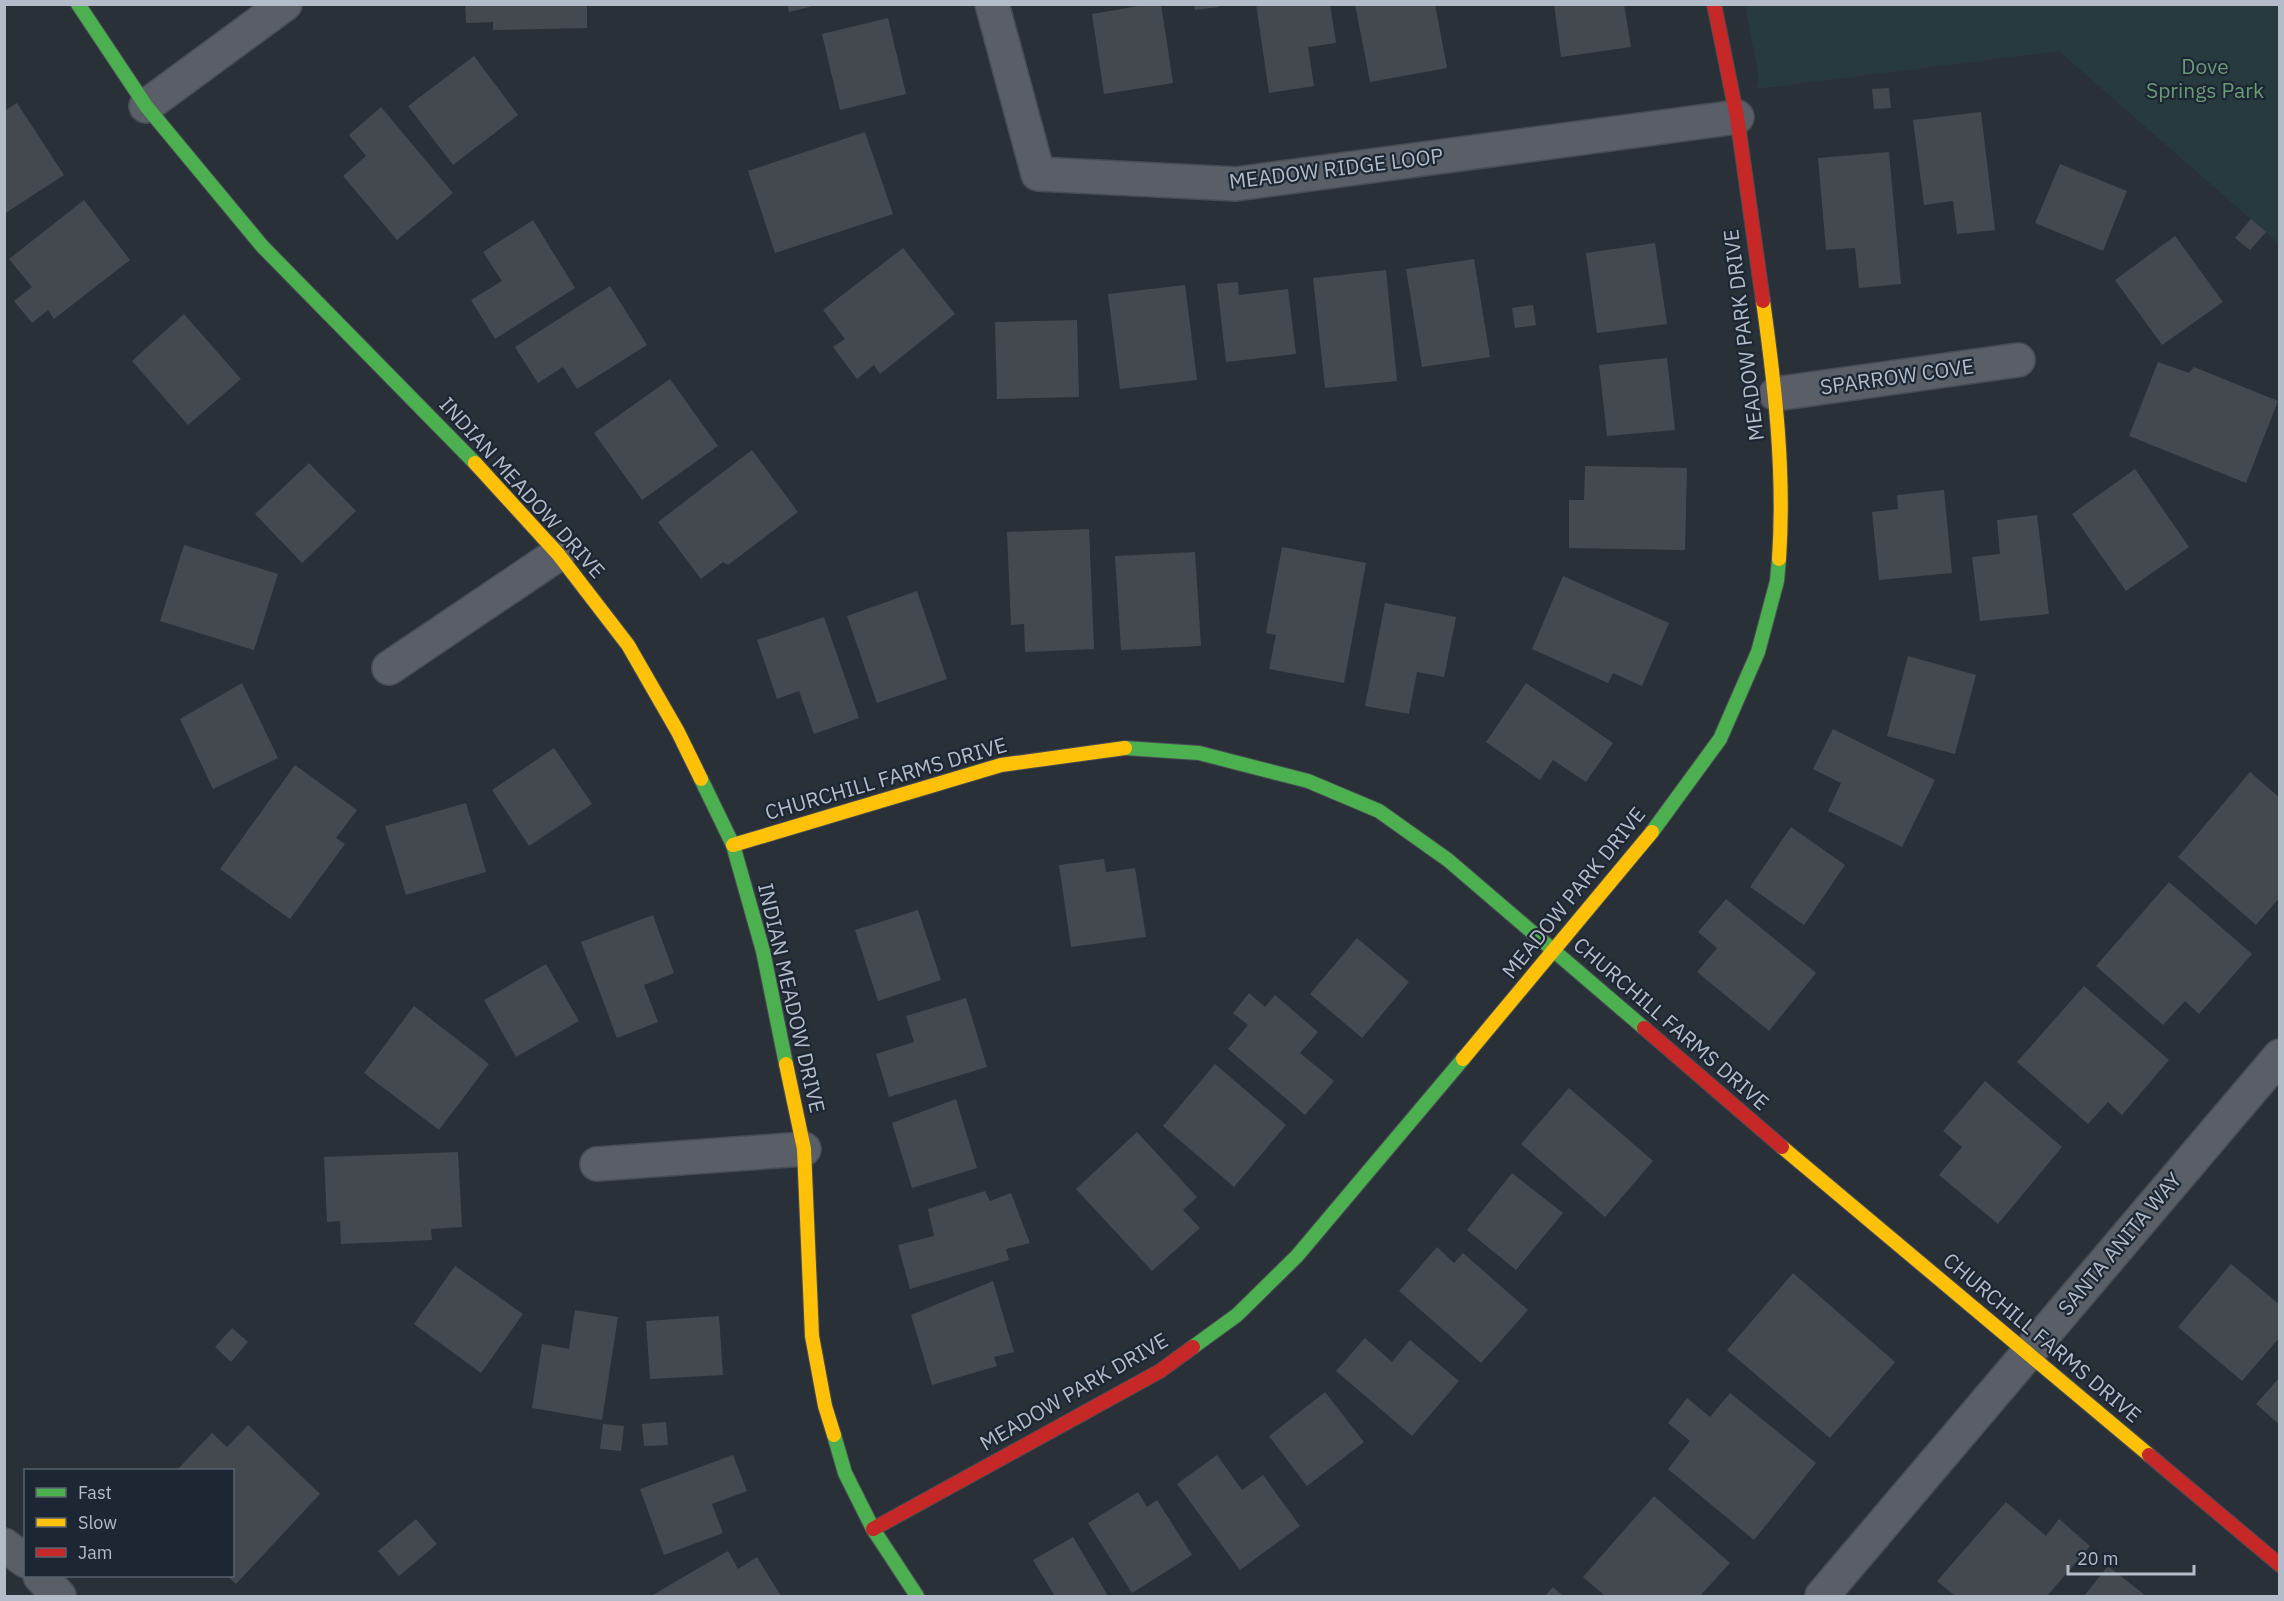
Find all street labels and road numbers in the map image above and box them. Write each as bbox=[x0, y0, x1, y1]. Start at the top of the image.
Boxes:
street label: MEADOW RIDGE LOOP bbox=[1227, 141, 1445, 195]
street label: MEADOW PARK DRIVE bbox=[1716, 228, 1770, 443]
street label: SPARROW COVE bbox=[1818, 351, 1976, 401]
street label: INDIAN MEADOW DRIVE bbox=[434, 391, 612, 584]
street label: CHURCHILL FARMS DRIVE bbox=[761, 730, 1010, 826]
street label: MEADOW PARK DRIVE bbox=[1495, 801, 1651, 984]
street label: INDIAN MEADOW DRIVE bbox=[752, 880, 832, 1116]
street label: CHURCHILL FARMS DRIVE bbox=[1568, 930, 1775, 1116]
street label: SANTA ANITA WAY bbox=[2051, 1166, 2188, 1321]
street label: CHURCHILL FARMS DRIVE bbox=[1938, 1246, 2148, 1428]
street label: MEADOW PARK DRIVE bbox=[974, 1326, 1173, 1457]

